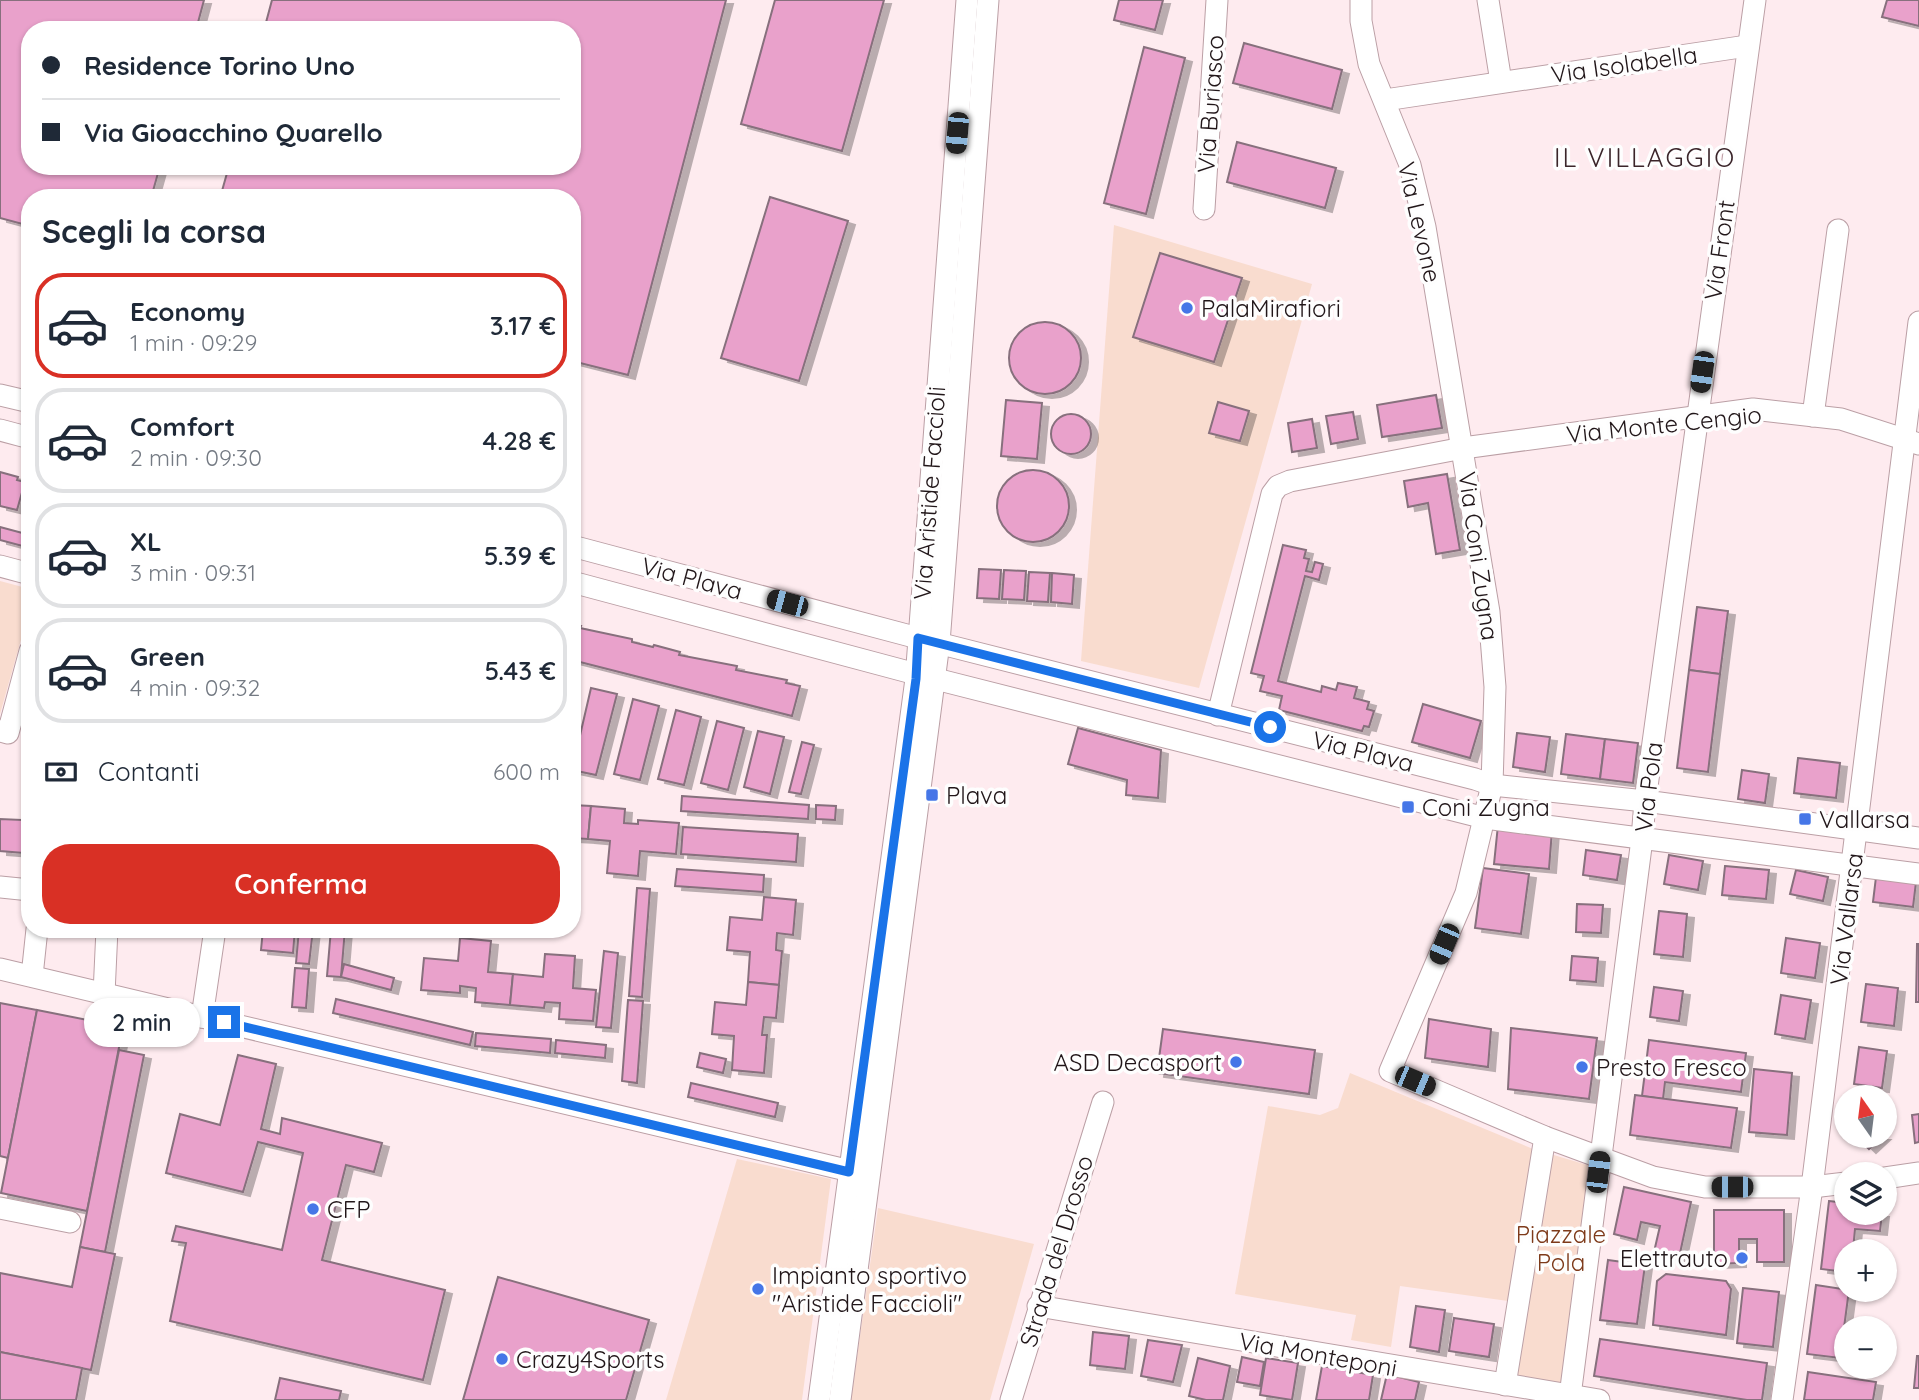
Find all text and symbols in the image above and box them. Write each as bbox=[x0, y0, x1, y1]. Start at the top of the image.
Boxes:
street label: Via Buriasco bbox=[1190, 34, 1230, 174]
street label: Via Isolabella bbox=[1549, 39, 1699, 89]
text: Residence Torino Uno bbox=[84, 49, 355, 82]
car bbox=[945, 111, 970, 155]
text: Via Gioacchino Quarello bbox=[84, 116, 383, 149]
district label: IL VILLAGGIO bbox=[1554, 141, 1736, 174]
street label: Via Levone bbox=[1392, 159, 1448, 285]
street label: Via Front bbox=[1697, 198, 1741, 302]
text: Scegli la corsa bbox=[42, 211, 266, 251]
place label: PalaMirafiori bbox=[1201, 293, 1341, 323]
icon: car bbox=[46, 294, 109, 357]
text: Economy bbox=[130, 295, 245, 328]
marker: PalaMirafiori bbox=[1179, 300, 1195, 316]
text: 3.17 € bbox=[490, 309, 556, 342]
text: 1 min · 09:29 bbox=[130, 328, 257, 357]
car bbox=[1689, 350, 1716, 394]
street label: Via Aristide Faccioli bbox=[907, 385, 951, 601]
street label: Via Monte Cengio bbox=[1565, 399, 1763, 449]
icon: car bbox=[46, 409, 109, 472]
text: Comfort bbox=[130, 410, 235, 443]
text: 4.28 € bbox=[483, 424, 556, 457]
text: 2 min · 09:30 bbox=[130, 443, 262, 472]
street label: Via Coni Zugna bbox=[1452, 470, 1506, 642]
icon: car bbox=[46, 524, 109, 587]
text: XL bbox=[130, 525, 162, 558]
text: 5.39 € bbox=[484, 539, 556, 572]
street label: Via Plava bbox=[638, 550, 746, 606]
text: 3 min · 09:31 bbox=[130, 558, 256, 587]
car bbox=[764, 587, 811, 619]
icon: car bbox=[46, 639, 109, 702]
text: Green bbox=[130, 640, 205, 673]
text: 5.43 € bbox=[485, 654, 556, 687]
text: 4 min · 09:32 bbox=[130, 673, 260, 702]
route start bbox=[1254, 711, 1286, 743]
street label: Via Plava bbox=[1309, 724, 1417, 778]
street label: Via Pola bbox=[1628, 740, 1668, 834]
icon: cash bbox=[42, 753, 80, 791]
text: Contanti bbox=[98, 755, 200, 788]
text: 600 m bbox=[493, 757, 560, 786]
place label: Plava bbox=[946, 780, 1007, 810]
marker: Plava bbox=[924, 787, 940, 803]
place label: Coni Zugna bbox=[1422, 792, 1550, 822]
marker: Coni Zugna bbox=[1400, 799, 1416, 815]
place label: Vallarsa bbox=[1819, 804, 1910, 834]
marker: Vallarsa bbox=[1797, 811, 1813, 827]
button: Conferma bbox=[42, 844, 560, 924]
street label: Via Vallarsa bbox=[1823, 851, 1869, 987]
car bbox=[1427, 921, 1462, 967]
callout: 2 min bbox=[84, 998, 200, 1046]
route end bbox=[208, 1006, 240, 1038]
text: 2 min bbox=[112, 1008, 172, 1037]
place label: ASD Decasport bbox=[1054, 1047, 1222, 1077]
place label: Presto Fresco bbox=[1596, 1052, 1747, 1082]
marker: ASD Decasport bbox=[1228, 1054, 1244, 1070]
marker: Presto Fresco bbox=[1574, 1059, 1590, 1075]
car bbox=[1392, 1063, 1439, 1099]
north arrow bbox=[1834, 1085, 1897, 1148]
map controls bbox=[1834, 1085, 1897, 1379]
car bbox=[1586, 1150, 1611, 1194]
street label: Strada del Drosso bbox=[1013, 1152, 1099, 1350]
button: layers bbox=[1834, 1162, 1897, 1225]
car bbox=[1712, 1177, 1754, 1198]
place label: CFP bbox=[327, 1194, 371, 1224]
marker: CFP bbox=[305, 1201, 321, 1217]
park label: Piazzale Pola bbox=[1516, 1219, 1606, 1277]
button: + bbox=[1834, 1239, 1897, 1302]
place label: Elettrauto bbox=[1620, 1243, 1728, 1273]
marker: Elettrauto bbox=[1734, 1250, 1750, 1266]
place label: Impianto sportivo "Aristide Faccioli" bbox=[772, 1260, 967, 1318]
marker: Impianto sportivo "Aristide Faccioli" bbox=[750, 1281, 766, 1297]
button: − bbox=[1834, 1316, 1897, 1379]
street label: Via Monteponi bbox=[1237, 1325, 1399, 1383]
place label: Crazy4Sports bbox=[516, 1344, 665, 1374]
marker: Crazy4Sports bbox=[494, 1351, 510, 1367]

